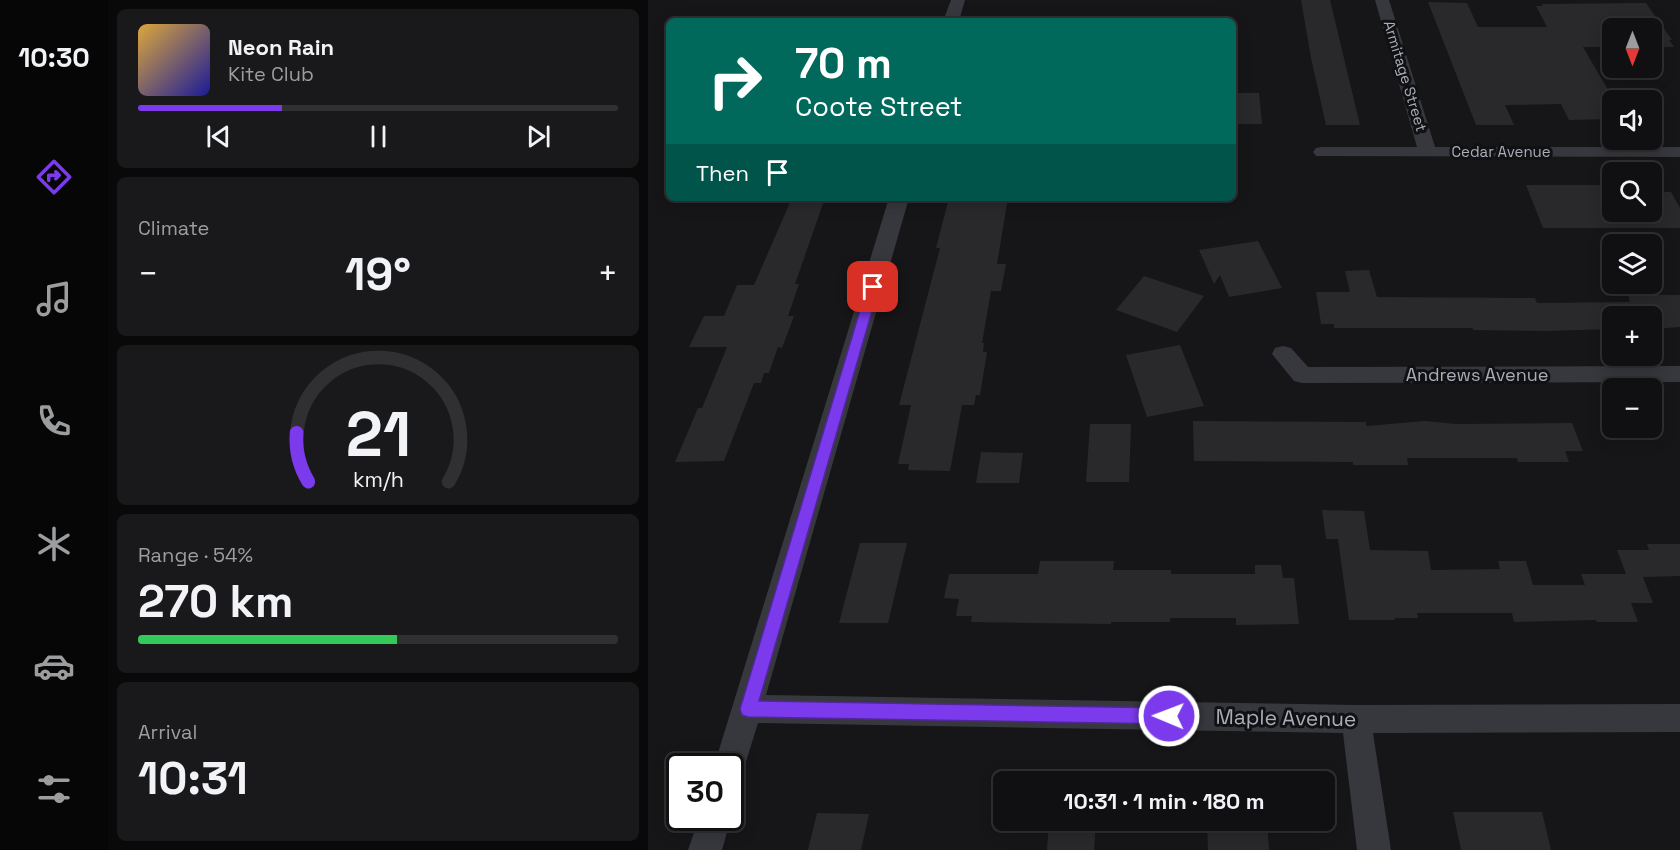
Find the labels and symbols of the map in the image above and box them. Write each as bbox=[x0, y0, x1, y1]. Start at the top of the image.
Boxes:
street label: Armitage Street bbox=[1380, 18, 1431, 134]
north arrow bbox=[1602, 18, 1662, 78]
street label: Cedar Avenue bbox=[1451, 142, 1551, 161]
pin bbox=[847, 261, 898, 312]
street label: Andrews Avenue bbox=[1406, 363, 1548, 386]
position arrow bbox=[1137, 684, 1201, 748]
street label: Maple Avenue bbox=[1215, 703, 1357, 732]
speed limit sign: 30 bbox=[666, 753, 744, 831]

